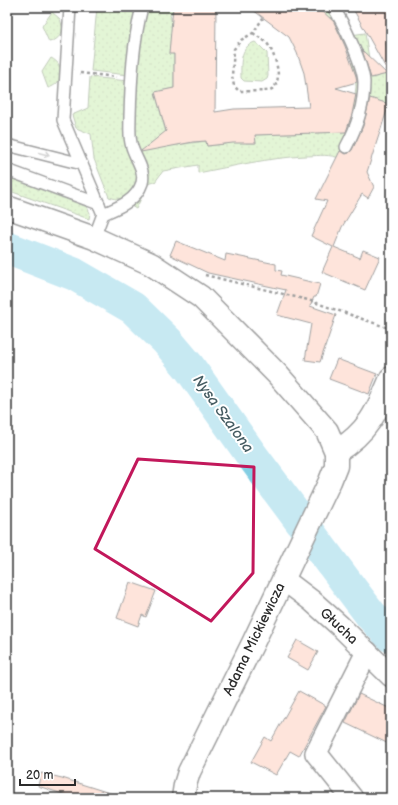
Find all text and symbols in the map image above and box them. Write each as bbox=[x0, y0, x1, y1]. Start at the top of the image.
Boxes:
one-way arrow bbox=[38, 151, 51, 159]
water label: Nysa Szalona bbox=[188, 371, 258, 457]
street label: Adama Mickiewicza bbox=[219, 580, 289, 698]
street label: Głucha bbox=[316, 604, 362, 648]
scale bar bbox=[20, 761, 75, 787]
text: 20 m bbox=[26, 768, 53, 783]

